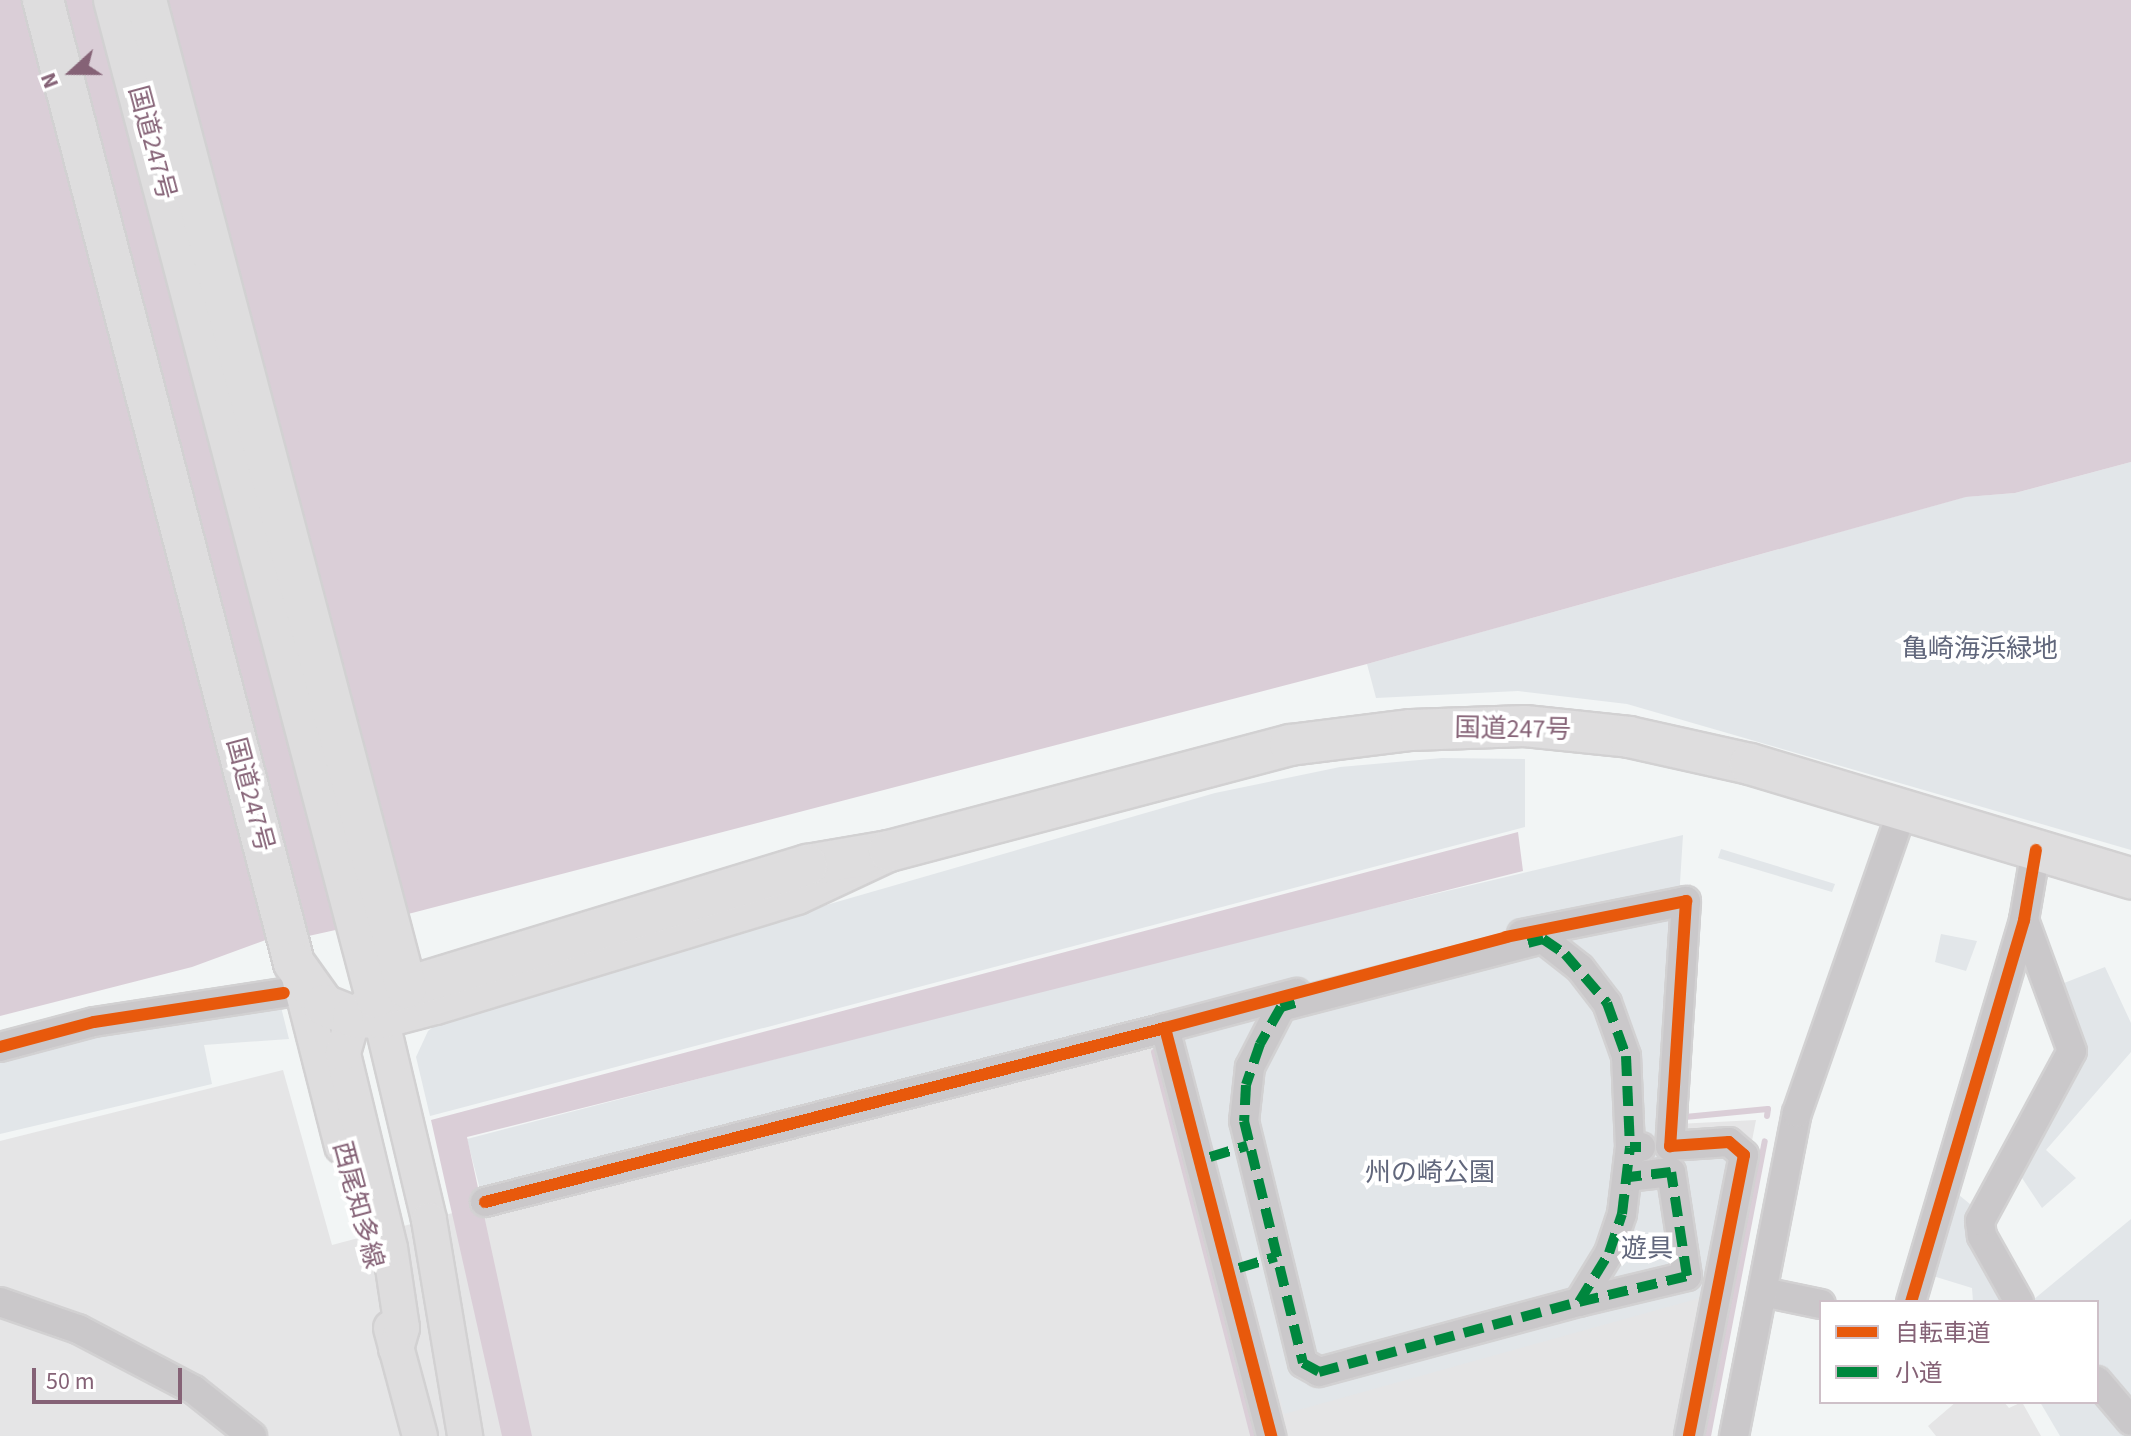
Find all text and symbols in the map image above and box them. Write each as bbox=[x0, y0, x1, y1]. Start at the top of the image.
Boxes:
north arrow bbox=[32, 32, 112, 112]
text: N bbox=[32, 68, 67, 93]
street label: 国道247号 bbox=[122, 83, 182, 203]
park label: 亀崎海浜緑地 bbox=[1902, 633, 2058, 665]
street label: 国道247号 bbox=[1454, 712, 1572, 746]
street label: 国道247号 bbox=[220, 735, 280, 855]
street label: 西尾知多線 bbox=[326, 1138, 390, 1272]
park label: 州の崎公園 bbox=[1365, 1157, 1495, 1189]
park label: 遊具 bbox=[1621, 1233, 1673, 1265]
legend bbox=[1819, 1300, 2099, 1404]
text: 自転車道 bbox=[1895, 1316, 1991, 1351]
scale bar bbox=[36, 1352, 186, 1402]
text: 小道 bbox=[1895, 1356, 1943, 1391]
text: 50 m bbox=[46, 1364, 95, 1399]

